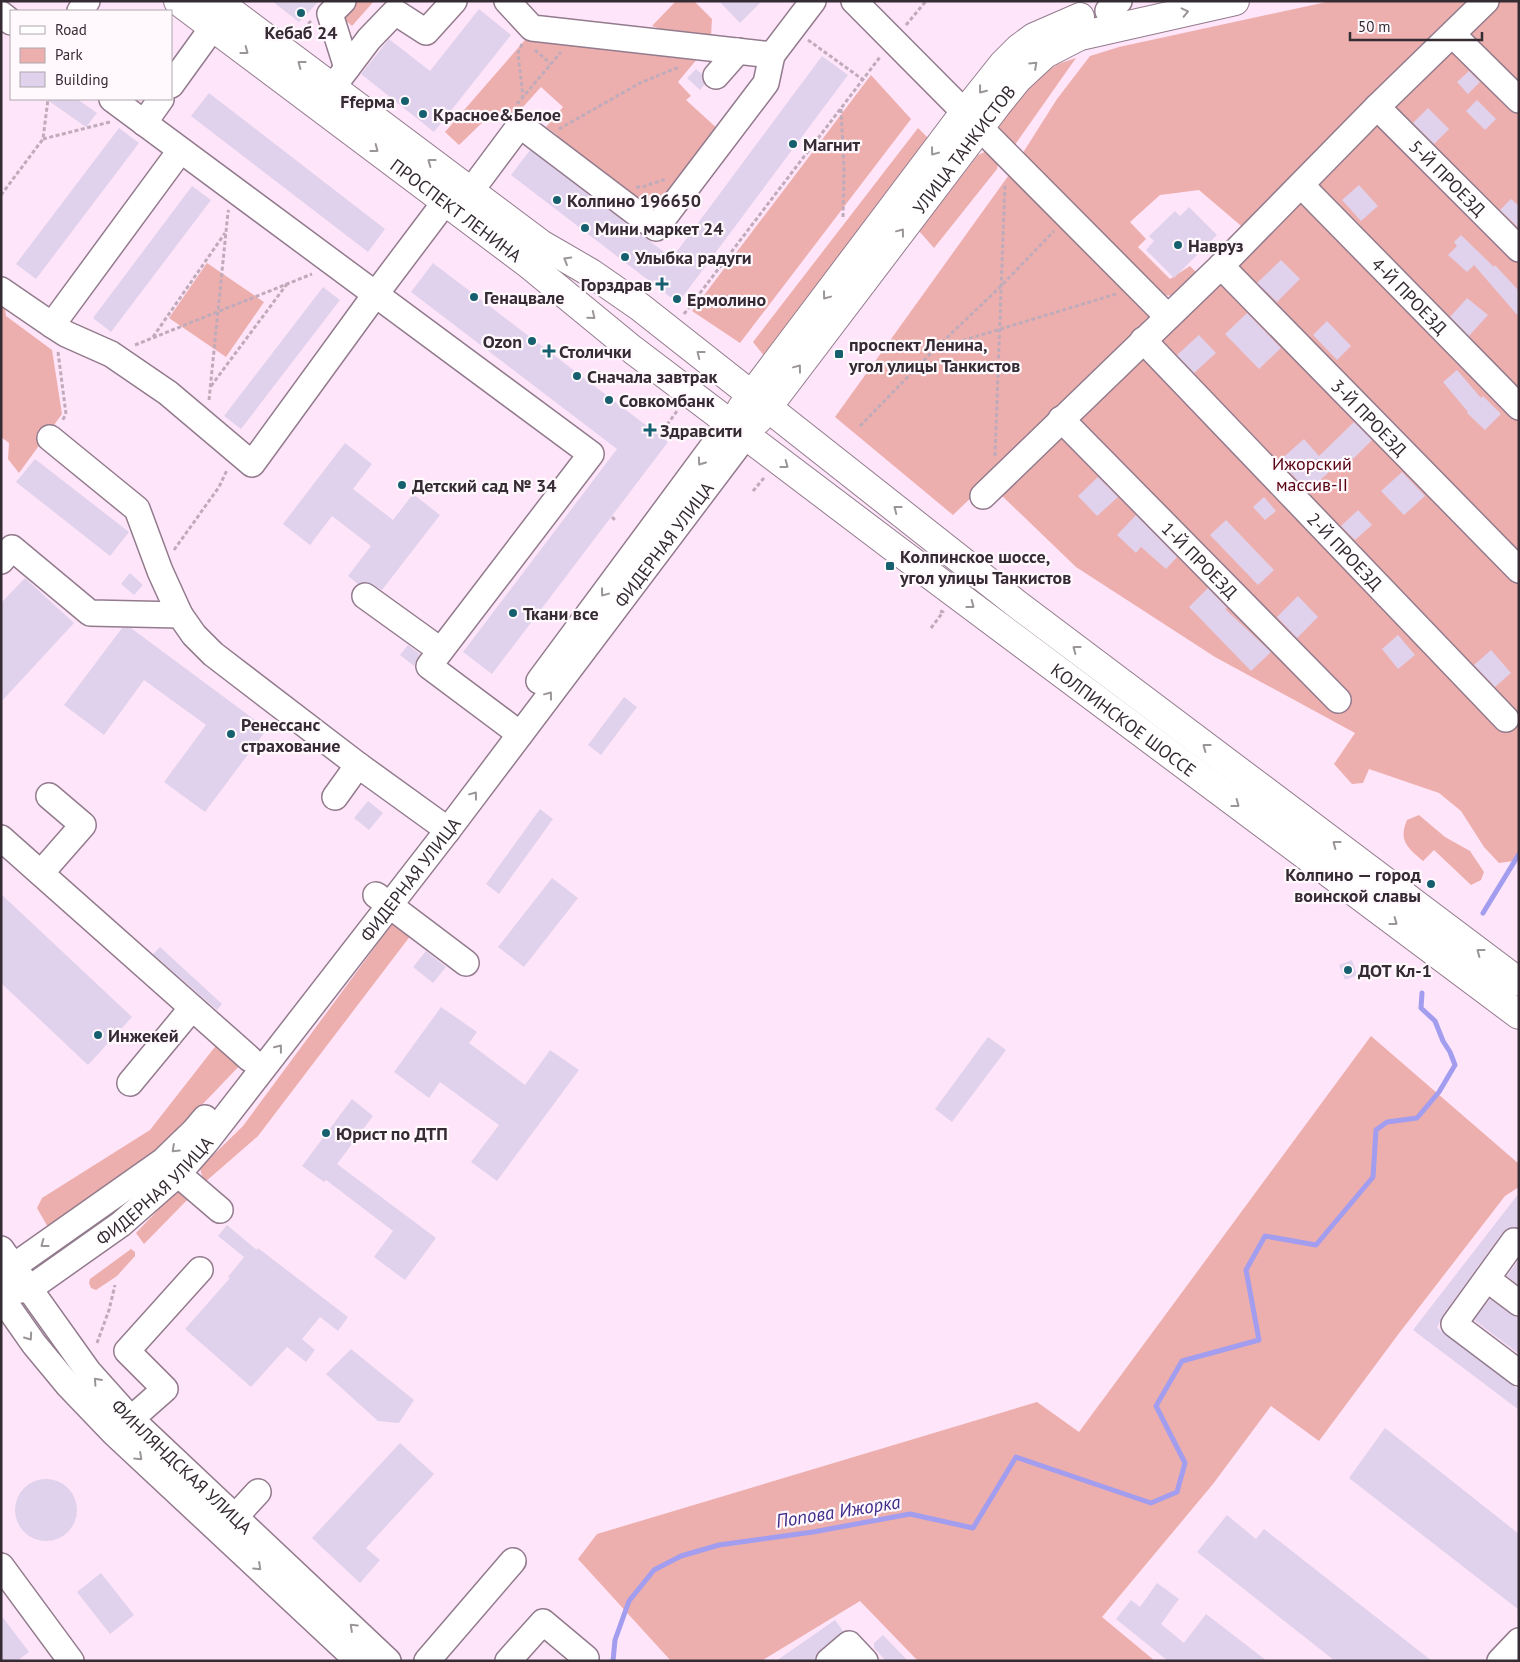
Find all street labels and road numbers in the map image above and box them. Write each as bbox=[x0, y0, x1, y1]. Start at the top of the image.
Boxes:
street label: УЛИЦА ТАНКИСТОВ bbox=[907, 80, 1020, 218]
street label: 5-Й ПРОЕЗД bbox=[1405, 135, 1491, 221]
street label: ПРОСПЕКТ ЛЕНИНА bbox=[386, 153, 527, 267]
street label: 4-Й ПРОЕЗД bbox=[1367, 252, 1452, 339]
street label: 3-Й ПРОЕЗД bbox=[1327, 374, 1412, 461]
street label: ФИДЕРНАЯ УЛИЦА bbox=[609, 477, 718, 612]
street label: 2-Й ПРОЕЗД bbox=[1303, 507, 1387, 595]
street label: 1-Й ПРОЕЗД bbox=[1157, 517, 1243, 603]
street label: КОЛПИНСКОЕ ШОССЕ bbox=[1047, 658, 1201, 781]
street label: ФИДЕРНАЯ УЛИЦА bbox=[355, 812, 466, 946]
street label: ФИДЕРНАЯ УЛИЦА bbox=[91, 1131, 218, 1250]
street label: ФИНЛЯНДСКАЯ УЛИЦА bbox=[107, 1394, 258, 1539]

